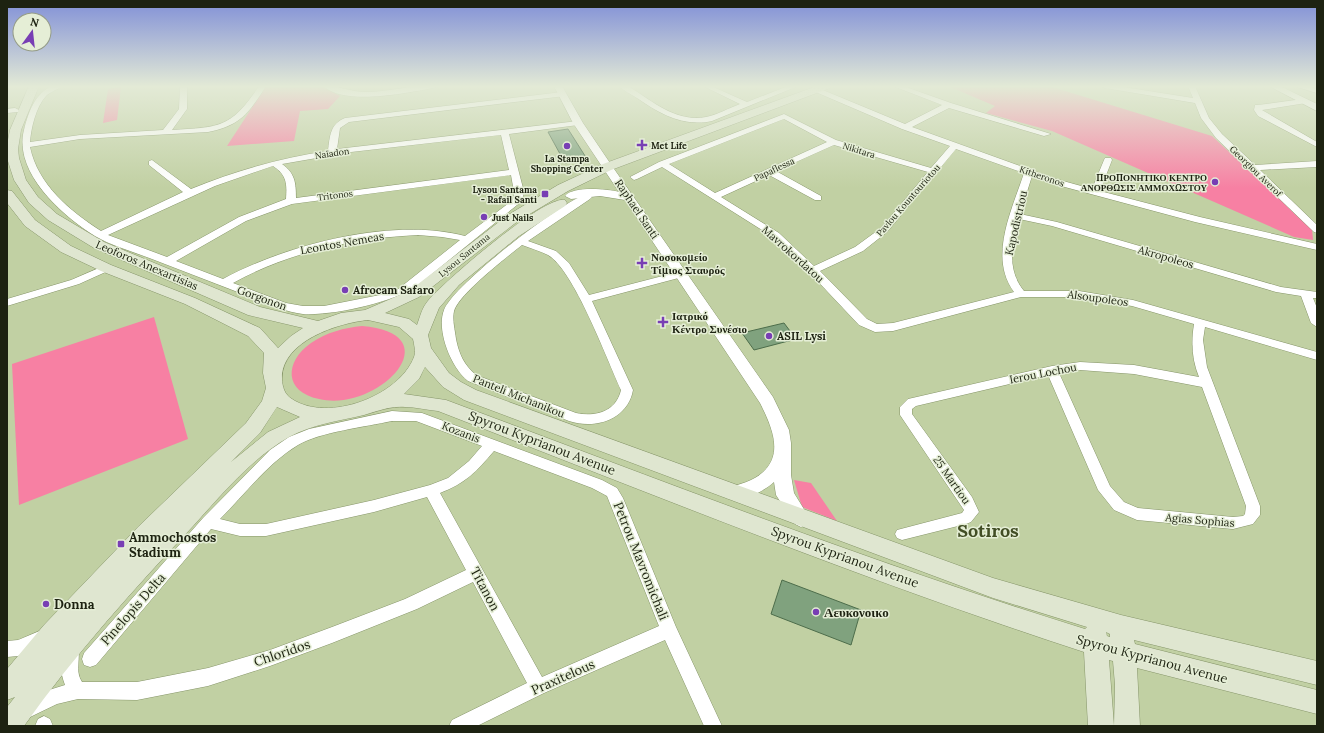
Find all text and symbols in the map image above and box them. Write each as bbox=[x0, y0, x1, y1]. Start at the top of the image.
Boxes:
north arrow bbox=[12, 12, 52, 52]
text: N bbox=[29, 14, 41, 30]
marker: Met Life bbox=[636, 139, 648, 151]
place label: Met Life bbox=[651, 140, 687, 151]
street label: Nikitara bbox=[841, 140, 877, 161]
marker: La Stampa Shopping Center bbox=[562, 141, 572, 151]
street label: Georgiou Averof bbox=[1228, 143, 1285, 199]
street label: Naïadon bbox=[314, 145, 350, 161]
place label: La Stampa Shopping Center bbox=[531, 153, 604, 174]
street label: Papaflessa bbox=[752, 155, 796, 183]
street label: Pavlou Kountouriotou bbox=[874, 161, 943, 238]
street label: Kitheronos bbox=[1018, 163, 1066, 189]
place label: ΠΡΟΠΟΝΗΤΙΚΟ ΚΕΝΤΡΟ ΑΝΟΡΘΩΣΙΣ ΑΜΜΟΧΩΣΤΟΥ bbox=[1081, 172, 1207, 193]
street label: Raphael Santi bbox=[612, 176, 662, 242]
marker: ΠΡΟΠΟΝΗΤΙΚΟ ΚΕΝΤΡΟ ΑΝΟΡΘΩΣΙΣ ΑΜΜΟΧΩΣΤΟΥ bbox=[1210, 177, 1220, 187]
place label: Lysou Santama - Rafail Santi bbox=[472, 184, 537, 205]
street label: Tritonos bbox=[317, 187, 353, 203]
marker: Lysou Santama - Rafail Santi bbox=[540, 189, 550, 199]
street label: Kapodistriou bbox=[1002, 189, 1030, 257]
marker: Just Nails bbox=[479, 212, 489, 222]
place label: Just Nails bbox=[492, 212, 534, 223]
street label: Mavrokordatou bbox=[759, 222, 827, 286]
street label: Leontos Nemeas bbox=[299, 229, 385, 257]
street label: Lysou Santama bbox=[436, 231, 492, 279]
street label: Leoforos Anexartisias bbox=[94, 237, 200, 293]
street label: Akropoleos bbox=[1136, 242, 1195, 272]
place label: Νοσοκομείο Τίμιος Σταυρός bbox=[651, 250, 725, 277]
marker: Νοσοκομείο Τίμιος Σταυρός bbox=[636, 257, 648, 269]
street label: Gorgonon bbox=[235, 283, 289, 314]
place label: Afrocam Safaro bbox=[353, 283, 434, 297]
marker: Afrocam Safaro bbox=[340, 285, 350, 295]
street label: Alsoupoleos bbox=[1066, 287, 1129, 309]
place label: Ιατρικό Κέντρο Συνέσιο bbox=[672, 309, 747, 336]
marker: Ιατρικό Κέντρο Συνέσιο bbox=[657, 316, 669, 328]
place label: ASIL Lysi bbox=[777, 329, 826, 343]
marker: ASIL Lysi bbox=[764, 331, 774, 341]
street label: Ierou Lochou bbox=[1008, 360, 1078, 386]
street label: Panteli Michanikou bbox=[471, 371, 567, 421]
street label: Spyrou Kyprianou Avenue bbox=[466, 407, 618, 479]
street label: Kozanis bbox=[440, 418, 482, 446]
street label: 25 Martiou bbox=[930, 453, 974, 507]
street label: Petrou Mavromichali bbox=[609, 499, 673, 623]
street label: Agias Sophias bbox=[1164, 510, 1235, 530]
district label: Sotiros bbox=[957, 519, 1019, 542]
street label: Spyrou Kyprianou Avenue bbox=[769, 522, 921, 592]
place label: Ammochostos Stadium bbox=[129, 529, 216, 561]
marker: Ammochostos Stadium bbox=[116, 539, 126, 549]
street label: Titanon bbox=[466, 564, 504, 614]
street label: Pinelopis Delta bbox=[97, 569, 169, 649]
place label: Donna bbox=[54, 596, 95, 613]
marker: Donna bbox=[41, 599, 51, 609]
place label: Αευκονοικο bbox=[824, 604, 889, 621]
marker: Αευκονοικο bbox=[811, 607, 821, 617]
street label: Spyrou Kyprianou Avenue bbox=[1074, 631, 1230, 687]
street label: Chloridos bbox=[251, 635, 313, 671]
street label: Praxitelous bbox=[529, 655, 597, 699]

